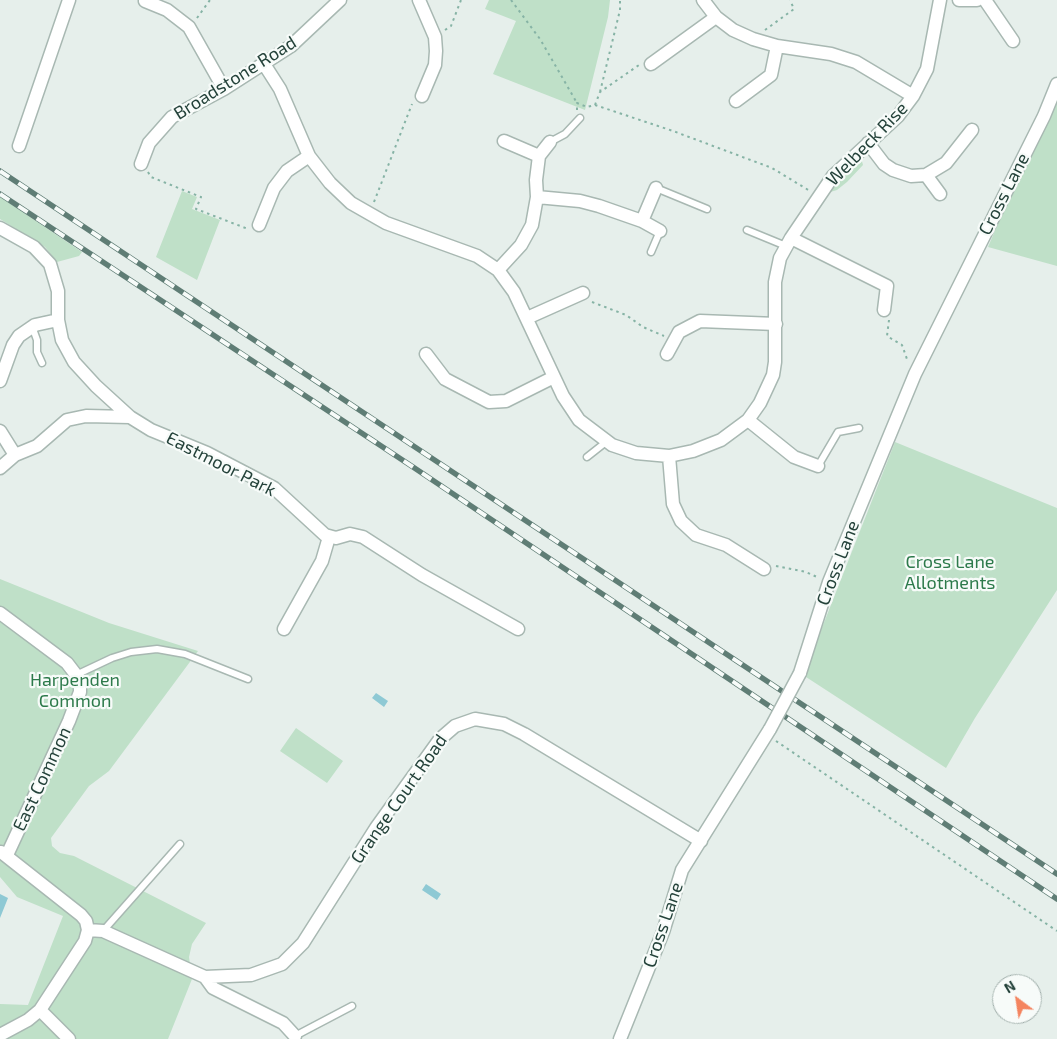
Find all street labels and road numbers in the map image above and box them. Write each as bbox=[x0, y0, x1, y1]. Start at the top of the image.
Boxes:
street label: Broadstone Road bbox=[170, 32, 300, 124]
street label: Welbeck Rise bbox=[822, 98, 912, 190]
street label: Cross Lane bbox=[974, 149, 1034, 239]
street label: Eastmoor Park bbox=[163, 427, 279, 501]
street label: Cross Lane bbox=[812, 518, 864, 608]
street label: East Common bbox=[8, 723, 76, 835]
street label: Grange Court Road bbox=[346, 730, 452, 868]
street label: Cross Lane bbox=[638, 879, 688, 971]

